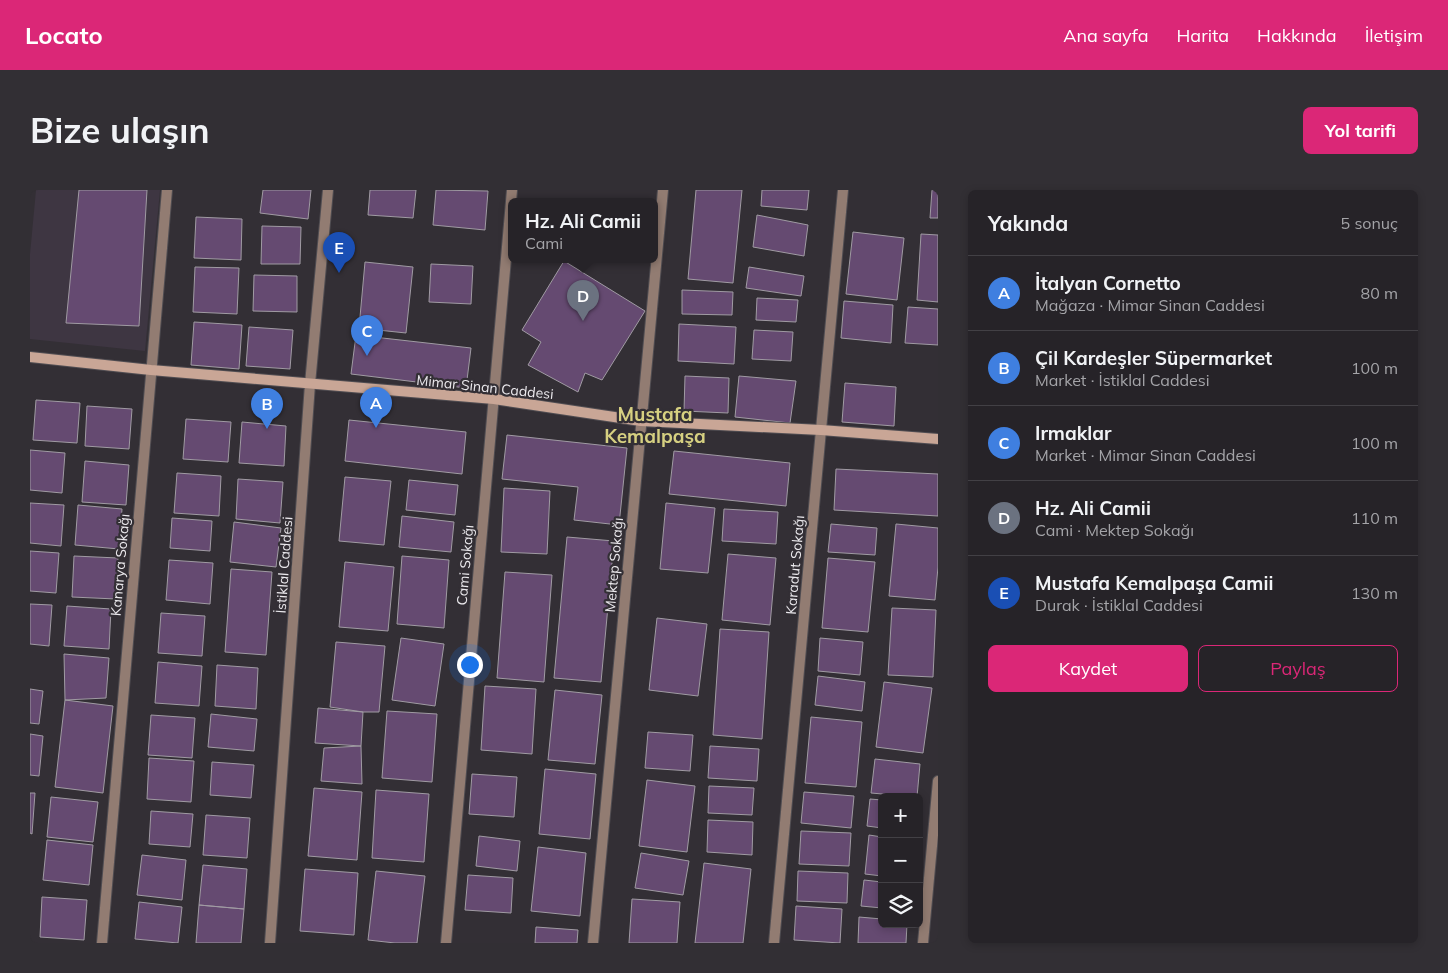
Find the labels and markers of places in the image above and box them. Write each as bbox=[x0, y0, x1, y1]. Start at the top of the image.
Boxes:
pin: E bbox=[323, 232, 355, 273]
pin: D bbox=[567, 280, 599, 321]
pin: C bbox=[351, 315, 383, 356]
pin: A bbox=[360, 387, 392, 428]
pin: B bbox=[251, 388, 283, 429]

